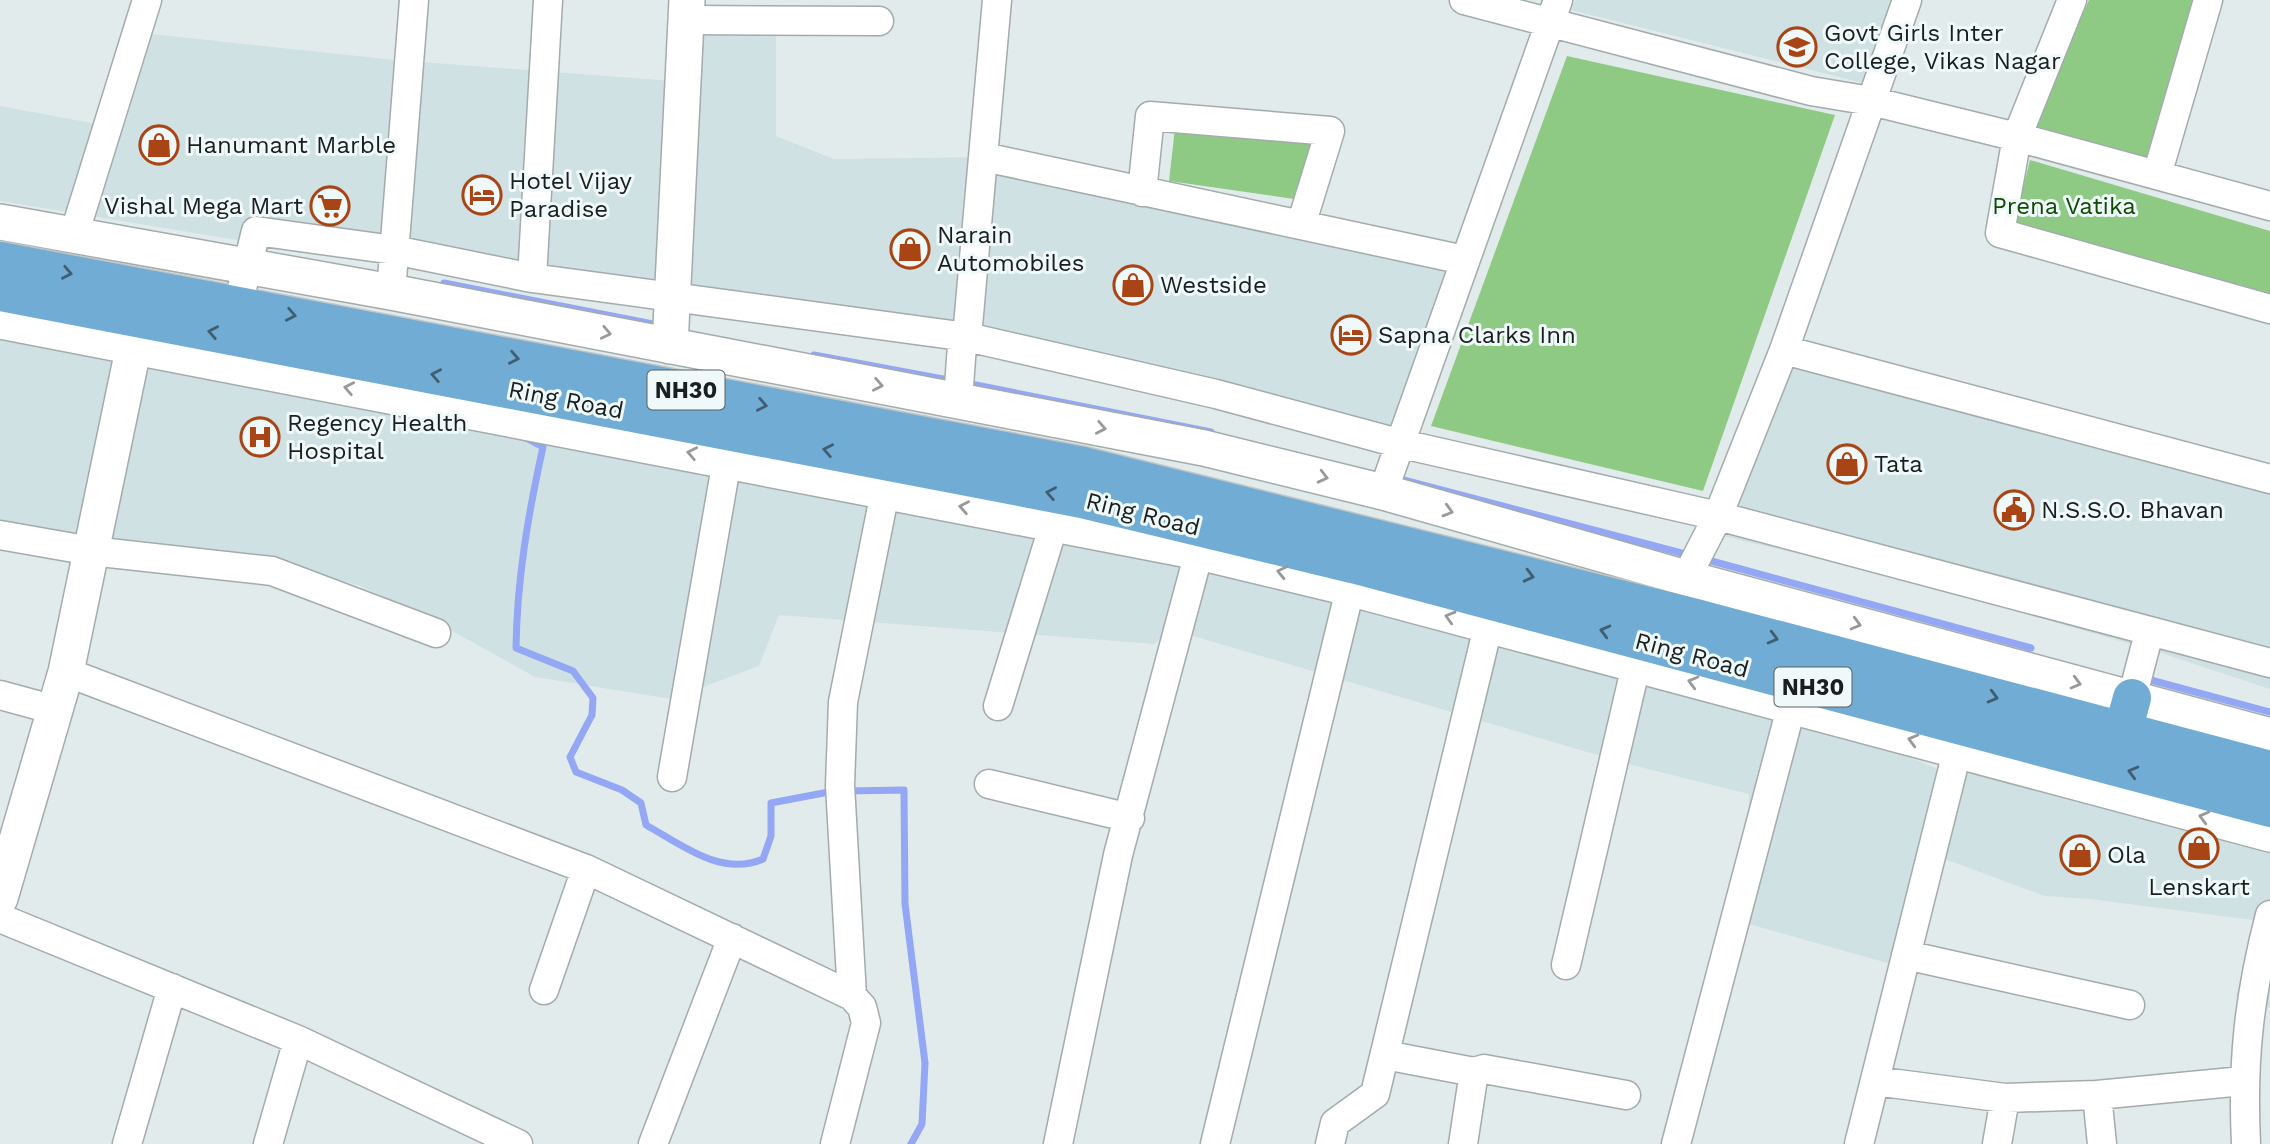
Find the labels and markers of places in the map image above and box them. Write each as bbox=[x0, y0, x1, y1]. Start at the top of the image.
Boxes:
place label: Govt Girls Inter College, Vikas Nagar bbox=[1824, 19, 2061, 75]
school or university icon: Govt Girls Inter College, Vikas Nagar bbox=[1776, 26, 1818, 68]
shop icon: Hanumant Marble bbox=[138, 124, 180, 166]
place label: Hanumant Marble bbox=[186, 131, 396, 159]
place label: Hotel Vijay Paradise bbox=[509, 167, 633, 223]
hotel icon: Hotel Vijay Paradise bbox=[461, 174, 503, 216]
supermarket icon: Vishal Mega Mart bbox=[309, 185, 351, 227]
place label: Vishal Mega Mart bbox=[104, 192, 303, 220]
place label: Narain Automobiles bbox=[937, 221, 1084, 277]
shop icon: Narain Automobiles bbox=[889, 228, 931, 270]
shop icon: Westside bbox=[1112, 264, 1154, 306]
place label: Westside bbox=[1160, 271, 1267, 299]
hotel icon: Sapna Clarks Inn bbox=[1330, 314, 1372, 356]
place label: Sapna Clarks Inn bbox=[1378, 321, 1576, 349]
place label: Regency Health Hospital bbox=[287, 409, 467, 465]
hospital icon: Regency Health Hospital bbox=[239, 416, 281, 458]
shop icon: Tata bbox=[1826, 443, 1868, 485]
place label: Tata bbox=[1874, 450, 1923, 478]
public building icon: N.S.S.O. Bhavan bbox=[1993, 489, 2035, 531]
place label: N.S.S.O. Bhavan bbox=[2041, 496, 2224, 524]
shop icon: Lenskart bbox=[2178, 827, 2220, 869]
shop icon: Ola bbox=[2059, 834, 2101, 876]
place label: Ola bbox=[2107, 841, 2146, 869]
place label: Lenskart bbox=[2148, 873, 2250, 901]

